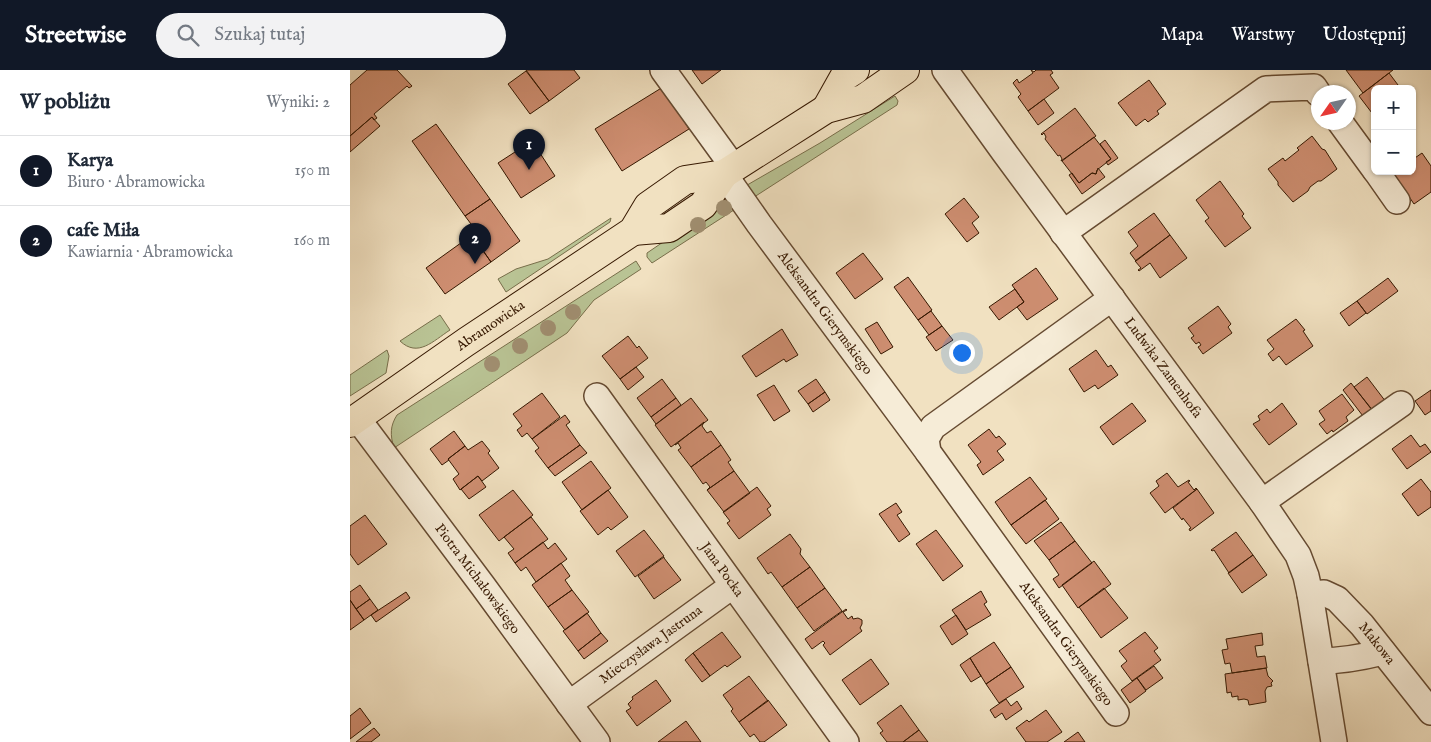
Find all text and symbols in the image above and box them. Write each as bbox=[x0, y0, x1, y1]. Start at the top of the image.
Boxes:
search box bbox=[156, 13, 506, 58]
text: Streetwise bbox=[25, 20, 126, 51]
icon: search bbox=[174, 21, 202, 49]
text: Szukaj tutaj bbox=[214, 23, 305, 47]
text: Mapa bbox=[1161, 24, 1203, 47]
text: Warstwy bbox=[1231, 24, 1295, 47]
text: Udostępnij bbox=[1323, 24, 1406, 47]
north arrow bbox=[1311, 85, 1356, 130]
map controls bbox=[1371, 85, 1416, 175]
button: + bbox=[1371, 85, 1416, 130]
text: W pobliżu bbox=[20, 89, 110, 116]
text: Wyniki: 2 bbox=[266, 93, 330, 113]
pin: 1 bbox=[513, 129, 545, 170]
button: − bbox=[1371, 130, 1416, 175]
text: Karya bbox=[67, 149, 113, 173]
text: 1 bbox=[33, 161, 39, 181]
text: 150 m bbox=[295, 161, 330, 181]
text: Biuro · Abramowicka bbox=[67, 173, 205, 193]
text: cafe Miła bbox=[67, 219, 139, 243]
pin: 2 bbox=[459, 223, 491, 264]
text: 2 bbox=[32, 231, 40, 251]
text: 160 m bbox=[294, 231, 330, 251]
text: Kawiarnia · Abramowicka bbox=[67, 243, 233, 263]
street label: Aleksandra Gierymskiego bbox=[773, 247, 877, 379]
street label: Abramowicka bbox=[452, 296, 529, 356]
street label: Ludwika Zamenhofa bbox=[1120, 314, 1207, 422]
your location bbox=[949, 340, 975, 366]
street label: Piotra Michałowskiego bbox=[431, 520, 524, 638]
street label: Jana Pocka bbox=[695, 537, 748, 601]
street label: Aleksandra Gierymskiego bbox=[1015, 577, 1117, 710]
street label: Mieczysława Jastruna bbox=[596, 601, 707, 688]
street label: Makowa bbox=[1354, 619, 1400, 669]

